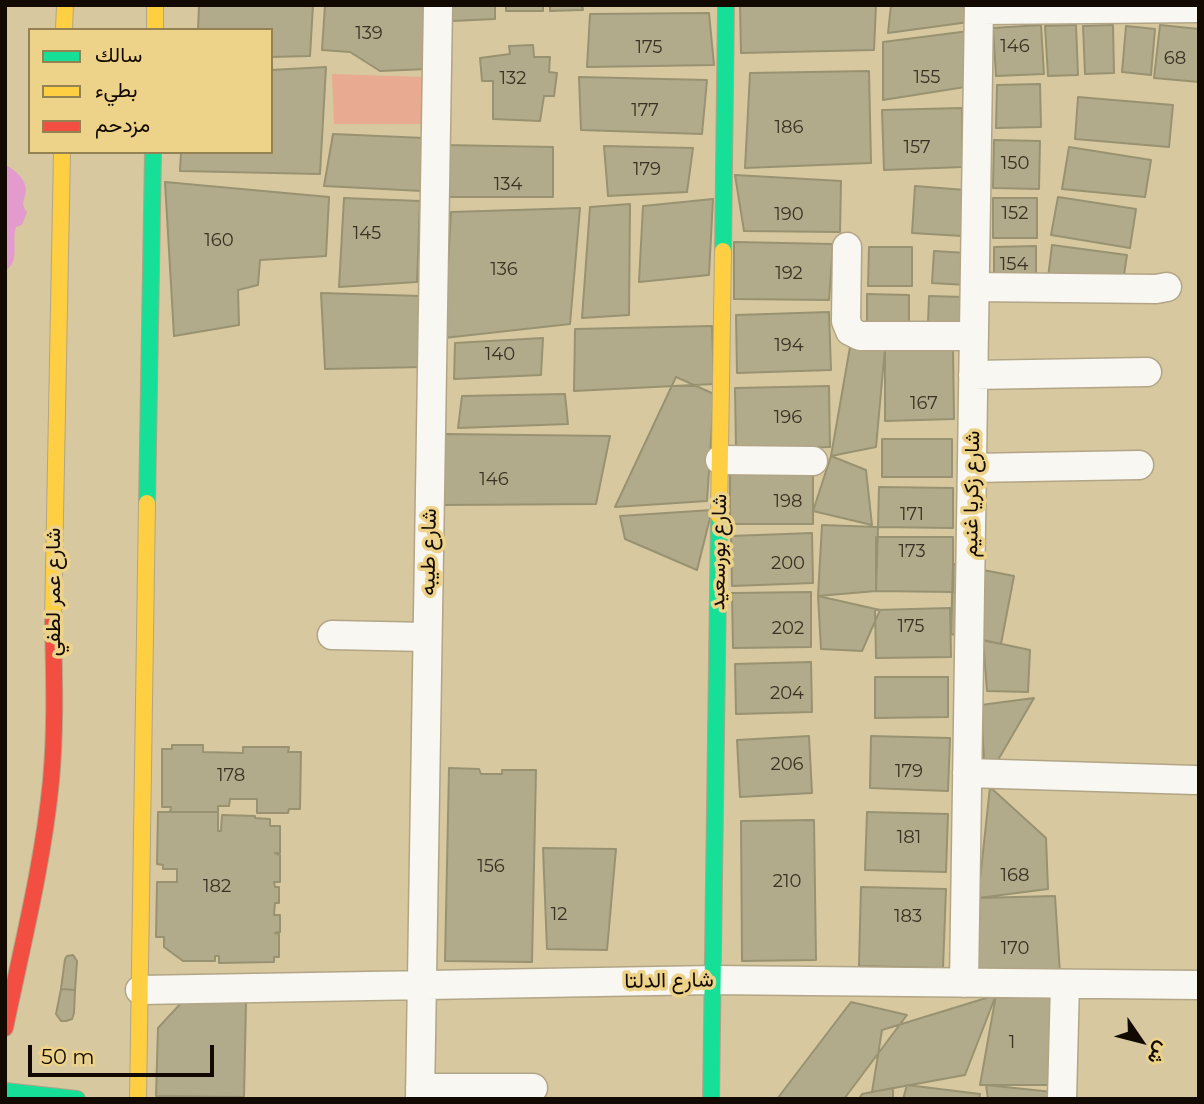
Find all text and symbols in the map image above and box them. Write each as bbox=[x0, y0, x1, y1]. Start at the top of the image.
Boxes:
house number: 139 bbox=[355, 23, 383, 45]
legend bbox=[28, 28, 273, 154]
house number: 146 bbox=[1000, 36, 1030, 58]
house number: 175 bbox=[636, 37, 662, 59]
text: سالك bbox=[95, 42, 142, 67]
house number: 68 bbox=[1164, 48, 1186, 70]
house number: 155 bbox=[914, 67, 940, 89]
house number: 132 bbox=[500, 68, 526, 90]
text: بطيء bbox=[95, 77, 138, 102]
house number: 177 bbox=[631, 100, 659, 122]
text: مزدحم bbox=[95, 112, 150, 137]
house number: 186 bbox=[775, 117, 803, 139]
house number: 157 bbox=[903, 137, 931, 159]
house number: 150 bbox=[1001, 153, 1029, 175]
house number: 179 bbox=[633, 159, 661, 181]
house number: 134 bbox=[494, 174, 522, 196]
house number: 152 bbox=[1002, 203, 1028, 225]
house number: 190 bbox=[774, 204, 804, 226]
house number: 145 bbox=[353, 223, 381, 245]
house number: 160 bbox=[204, 230, 234, 252]
house number: 154 bbox=[1000, 254, 1028, 276]
house number: 136 bbox=[490, 259, 518, 281]
house number: 192 bbox=[775, 263, 803, 285]
house number: 194 bbox=[774, 335, 804, 357]
house number: 140 bbox=[485, 344, 515, 366]
house number: 167 bbox=[910, 393, 938, 415]
house number: 196 bbox=[774, 407, 802, 429]
street label: شارع زكريا غنيم bbox=[958, 430, 986, 558]
house number: 146 bbox=[479, 469, 509, 491]
house number: 198 bbox=[774, 491, 802, 513]
street label: شارع بورسعيد bbox=[705, 494, 733, 610]
house number: 171 bbox=[900, 504, 924, 526]
street label: شارع طيبه bbox=[416, 508, 442, 596]
street label: شارع عمر لطفي bbox=[41, 528, 67, 656]
house number: 173 bbox=[898, 541, 926, 563]
house number: 200 bbox=[771, 553, 805, 575]
house number: 175 bbox=[898, 616, 924, 638]
house number: 202 bbox=[772, 618, 804, 640]
house number: 204 bbox=[770, 683, 804, 705]
house number: 206 bbox=[770, 754, 804, 776]
house number: 179 bbox=[895, 761, 923, 783]
house number: 178 bbox=[217, 765, 245, 787]
house number: 181 bbox=[897, 827, 921, 849]
house number: 156 bbox=[477, 856, 505, 878]
house number: 168 bbox=[1001, 865, 1029, 887]
house number: 210 bbox=[773, 871, 801, 893]
house number: 182 bbox=[203, 876, 231, 898]
house number: 12 bbox=[551, 904, 567, 926]
house number: 183 bbox=[894, 906, 922, 928]
house number: 170 bbox=[1001, 938, 1029, 960]
street label: شارع الدلتا bbox=[624, 968, 714, 994]
north arrow bbox=[1106, 1006, 1176, 1076]
scale bar bbox=[32, 1030, 217, 1074]
house number: 1 bbox=[1009, 1032, 1015, 1054]
text: ش bbox=[1143, 1037, 1175, 1069]
text: 50 m bbox=[41, 1044, 95, 1069]

